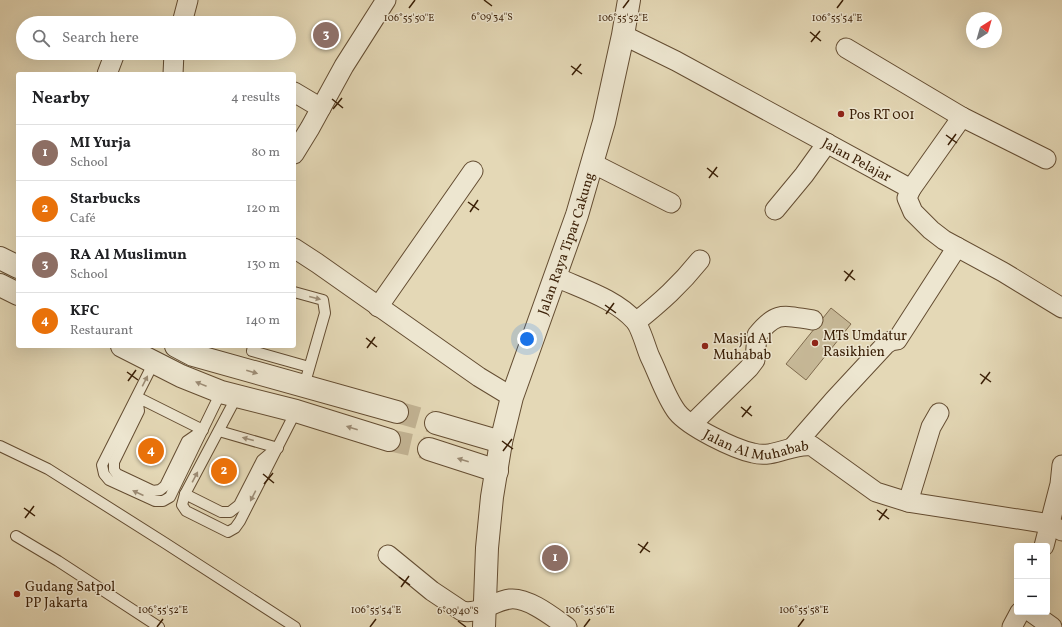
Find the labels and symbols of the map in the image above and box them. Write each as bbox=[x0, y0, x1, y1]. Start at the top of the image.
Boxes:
text: 6°09'34"S bbox=[471, 10, 513, 24]
text: 106°55'50"E bbox=[384, 11, 434, 25]
text: 106°55'52"E bbox=[598, 11, 648, 25]
text: 106°55'54"E bbox=[812, 11, 862, 25]
north arrow bbox=[966, 12, 1002, 48]
pin: 3 bbox=[313, 20, 339, 50]
place label: Pos RT 001 bbox=[849, 106, 915, 125]
marker: Pos RT 001 bbox=[836, 109, 846, 119]
street label: Jalan Pelajar bbox=[818, 134, 894, 188]
street label: Jalan Raya Tipar Cakung bbox=[534, 170, 600, 318]
one-way arrow bbox=[309, 295, 321, 301]
place label: MTs Umdatur Rasikhien bbox=[823, 327, 907, 362]
your location bbox=[517, 329, 537, 349]
place label: Masjid Al Muhabab bbox=[713, 330, 772, 365]
marker: MTs Umdatur Rasikhien bbox=[810, 338, 820, 348]
marker: Masjid Al Muhabab bbox=[700, 341, 710, 351]
one-way arrow bbox=[246, 369, 259, 375]
one-way arrow bbox=[142, 375, 148, 387]
one-way arrow bbox=[194, 380, 206, 386]
one-way arrow bbox=[346, 425, 358, 431]
street label: Jalan Al Muhabab bbox=[699, 426, 809, 466]
pin: 4 bbox=[138, 436, 164, 466]
one-way arrow bbox=[242, 436, 254, 442]
pin: 2 bbox=[211, 456, 237, 486]
one-way arrow bbox=[456, 457, 468, 463]
one-way arrow bbox=[191, 471, 198, 483]
one-way arrow bbox=[133, 490, 144, 496]
one-way arrow bbox=[250, 490, 256, 502]
pin: 1 bbox=[542, 543, 568, 573]
place label: Gudang Satpol PP Jakarta bbox=[25, 578, 115, 613]
marker: Gudang Satpol PP Jakarta bbox=[12, 589, 22, 599]
text: 106°55'52"E bbox=[138, 603, 188, 617]
text: 106°55'54"E bbox=[351, 603, 401, 617]
text: 106°55'56"E bbox=[565, 603, 615, 617]
text: 106°55'58"E bbox=[779, 603, 829, 617]
text: 6°09'40"S bbox=[437, 604, 479, 618]

